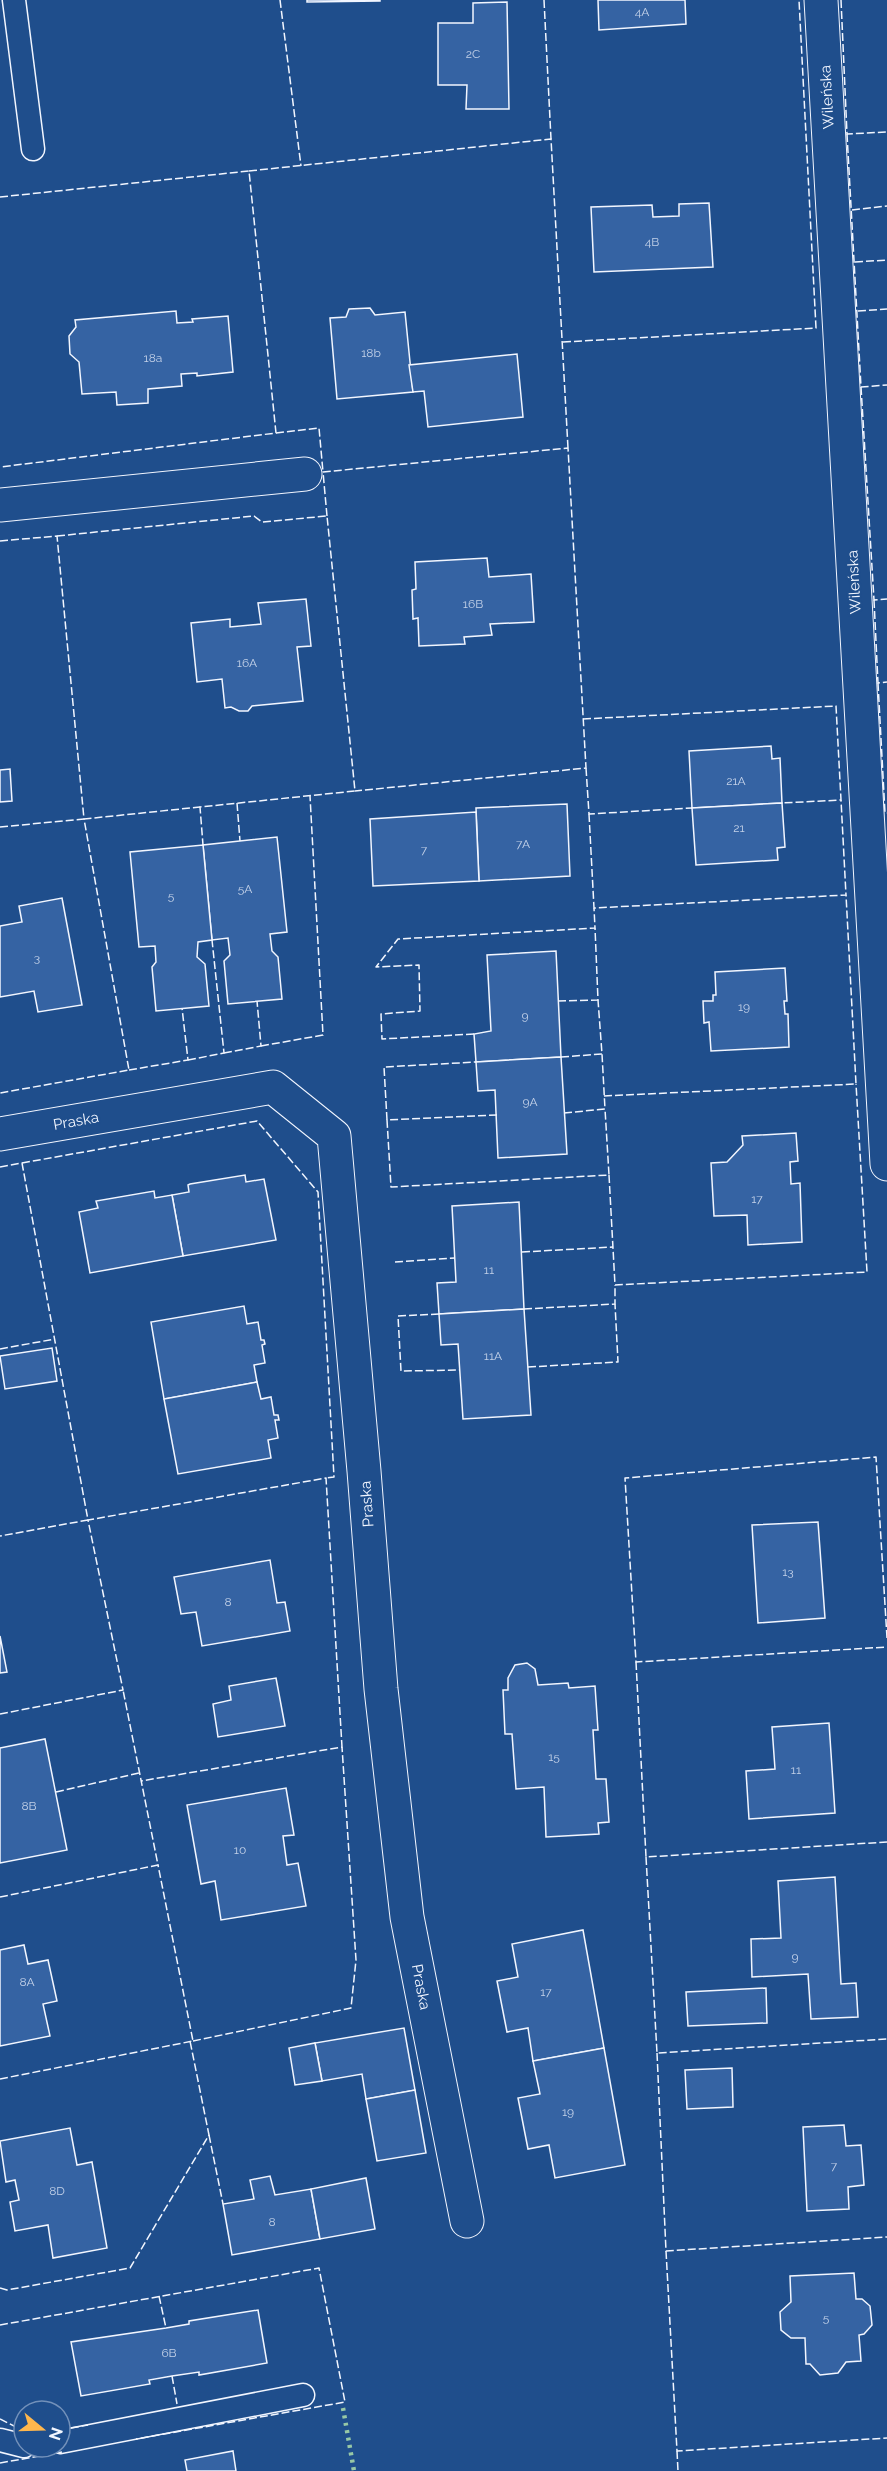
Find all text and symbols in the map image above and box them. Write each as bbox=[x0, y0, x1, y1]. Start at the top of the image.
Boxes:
house number: 4A bbox=[635, 5, 649, 19]
house number: 2C bbox=[466, 47, 480, 61]
street label: Wileńska bbox=[816, 65, 838, 129]
house number: 4B bbox=[645, 235, 659, 249]
house number: 18b bbox=[361, 346, 381, 360]
house number: 18a bbox=[144, 351, 162, 365]
street label: Wileńska bbox=[843, 550, 865, 614]
house number: 16B bbox=[463, 597, 483, 611]
house number: 16A bbox=[237, 656, 257, 670]
house number: 21A bbox=[726, 774, 746, 788]
house number: 21 bbox=[733, 821, 745, 835]
house number: 7A bbox=[516, 837, 530, 851]
house number: 7 bbox=[421, 843, 428, 857]
house number: 5A bbox=[238, 882, 252, 896]
house number: 5 bbox=[168, 889, 175, 903]
house number: 3 bbox=[34, 951, 40, 965]
house number: 19 bbox=[738, 1000, 750, 1014]
house number: 9 bbox=[521, 1009, 529, 1023]
house number: 9A bbox=[522, 1095, 538, 1109]
street label: Praska bbox=[52, 1108, 100, 1134]
house number: 17 bbox=[751, 1192, 763, 1206]
house number: 11 bbox=[484, 1263, 494, 1277]
house number: 11A bbox=[484, 1349, 502, 1363]
street label: Praska bbox=[356, 1480, 378, 1528]
house number: 13 bbox=[782, 1565, 794, 1579]
house number: 8 bbox=[224, 1595, 232, 1609]
house number: 15 bbox=[548, 1750, 560, 1764]
house number: 11 bbox=[791, 1763, 801, 1777]
house number: 8B bbox=[21, 1799, 37, 1813]
house number: 10 bbox=[234, 1843, 246, 1857]
house number: 9 bbox=[791, 1950, 799, 1964]
street label: Praska bbox=[408, 1963, 434, 2011]
house number: 8A bbox=[19, 1975, 35, 1989]
house number: 17 bbox=[540, 1985, 552, 1999]
house number: 19 bbox=[562, 2105, 574, 2119]
house number: 7 bbox=[831, 2159, 838, 2173]
house number: 8D bbox=[49, 2184, 65, 2198]
house number: 8 bbox=[268, 2215, 276, 2229]
house number: 5 bbox=[823, 2311, 830, 2325]
house number: 6B bbox=[161, 2346, 177, 2360]
north arrow bbox=[12, 2399, 72, 2459]
text: N bbox=[45, 2425, 67, 2443]

